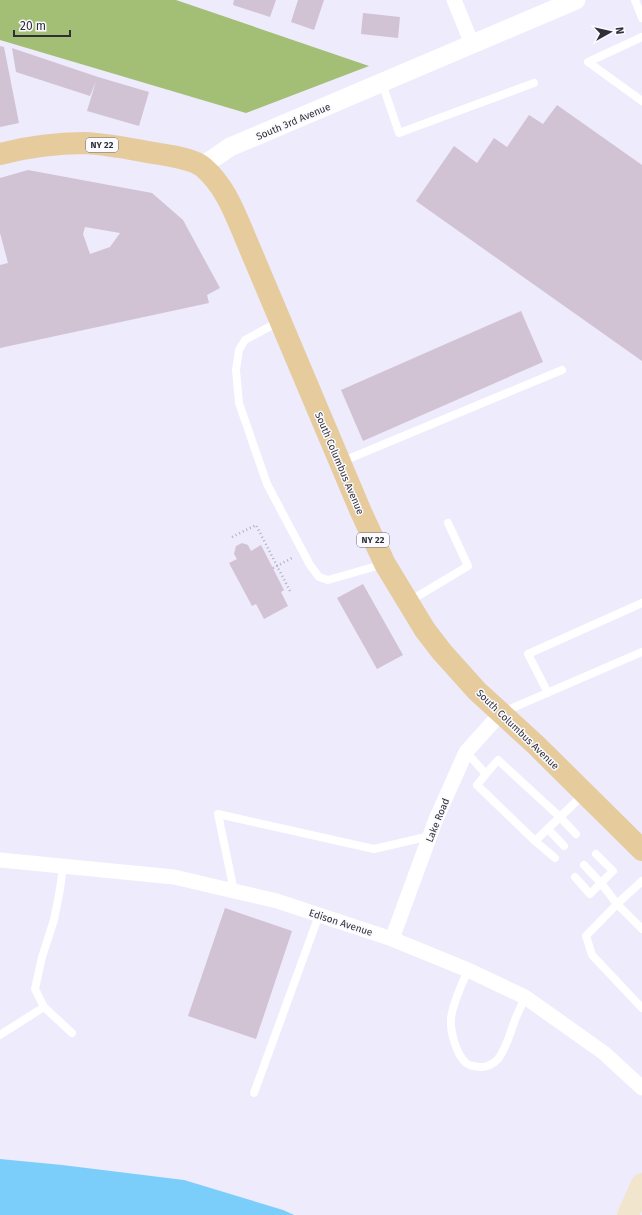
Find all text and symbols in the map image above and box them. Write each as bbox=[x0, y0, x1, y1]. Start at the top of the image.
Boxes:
scale bar bbox=[14, 12, 70, 38]
north arrow bbox=[590, 12, 630, 52]
text: 20 m bbox=[20, 19, 46, 33]
text: N bbox=[612, 26, 626, 35]
street label: South 3rd Avenue bbox=[254, 101, 332, 143]
road number: NY 22 bbox=[86, 138, 118, 152]
street label: South Columbus Avenue bbox=[312, 410, 366, 516]
road number: NY 22 bbox=[357, 533, 389, 547]
street label: South Columbus Avenue bbox=[474, 687, 561, 772]
street label: Lake Road bbox=[424, 797, 452, 844]
street label: Edison Avenue bbox=[307, 907, 374, 939]

